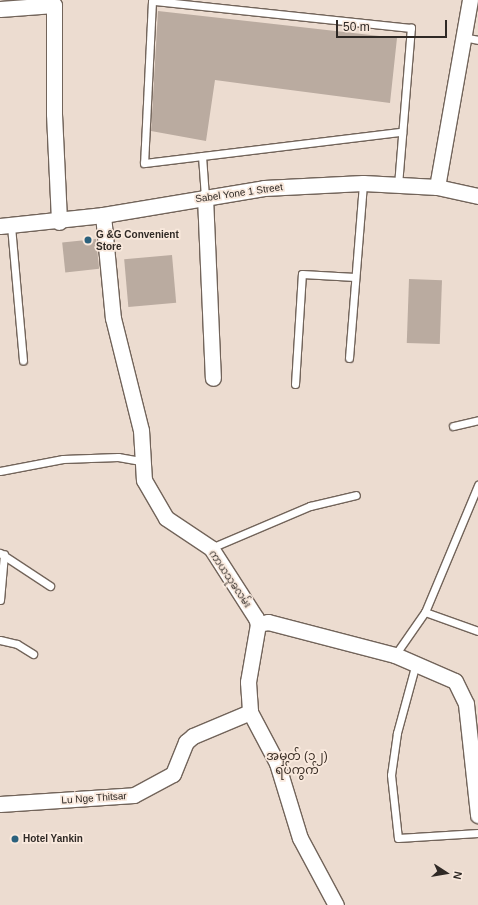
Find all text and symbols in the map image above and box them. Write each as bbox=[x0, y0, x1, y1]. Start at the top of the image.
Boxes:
scale bar bbox=[338, 12, 449, 38]
text: 50 m bbox=[343, 20, 370, 34]
street label: Sabel Yone 1 Street bbox=[194, 181, 284, 205]
place label: G &G Convenient Store bbox=[96, 228, 179, 252]
marker: G &G Convenient Store bbox=[83, 235, 93, 245]
street label: ကာယသုခလမ်း bbox=[206, 548, 254, 610]
district label: အမှတ် (၁၂) ရပ်ကွက် bbox=[266, 750, 328, 778]
street label: Lu Nge Thitsar bbox=[61, 790, 127, 806]
place label: Hotel Yankin bbox=[23, 833, 83, 845]
marker: Hotel Yankin bbox=[10, 834, 20, 844]
north arrow bbox=[426, 853, 466, 893]
text: N bbox=[451, 870, 464, 881]

